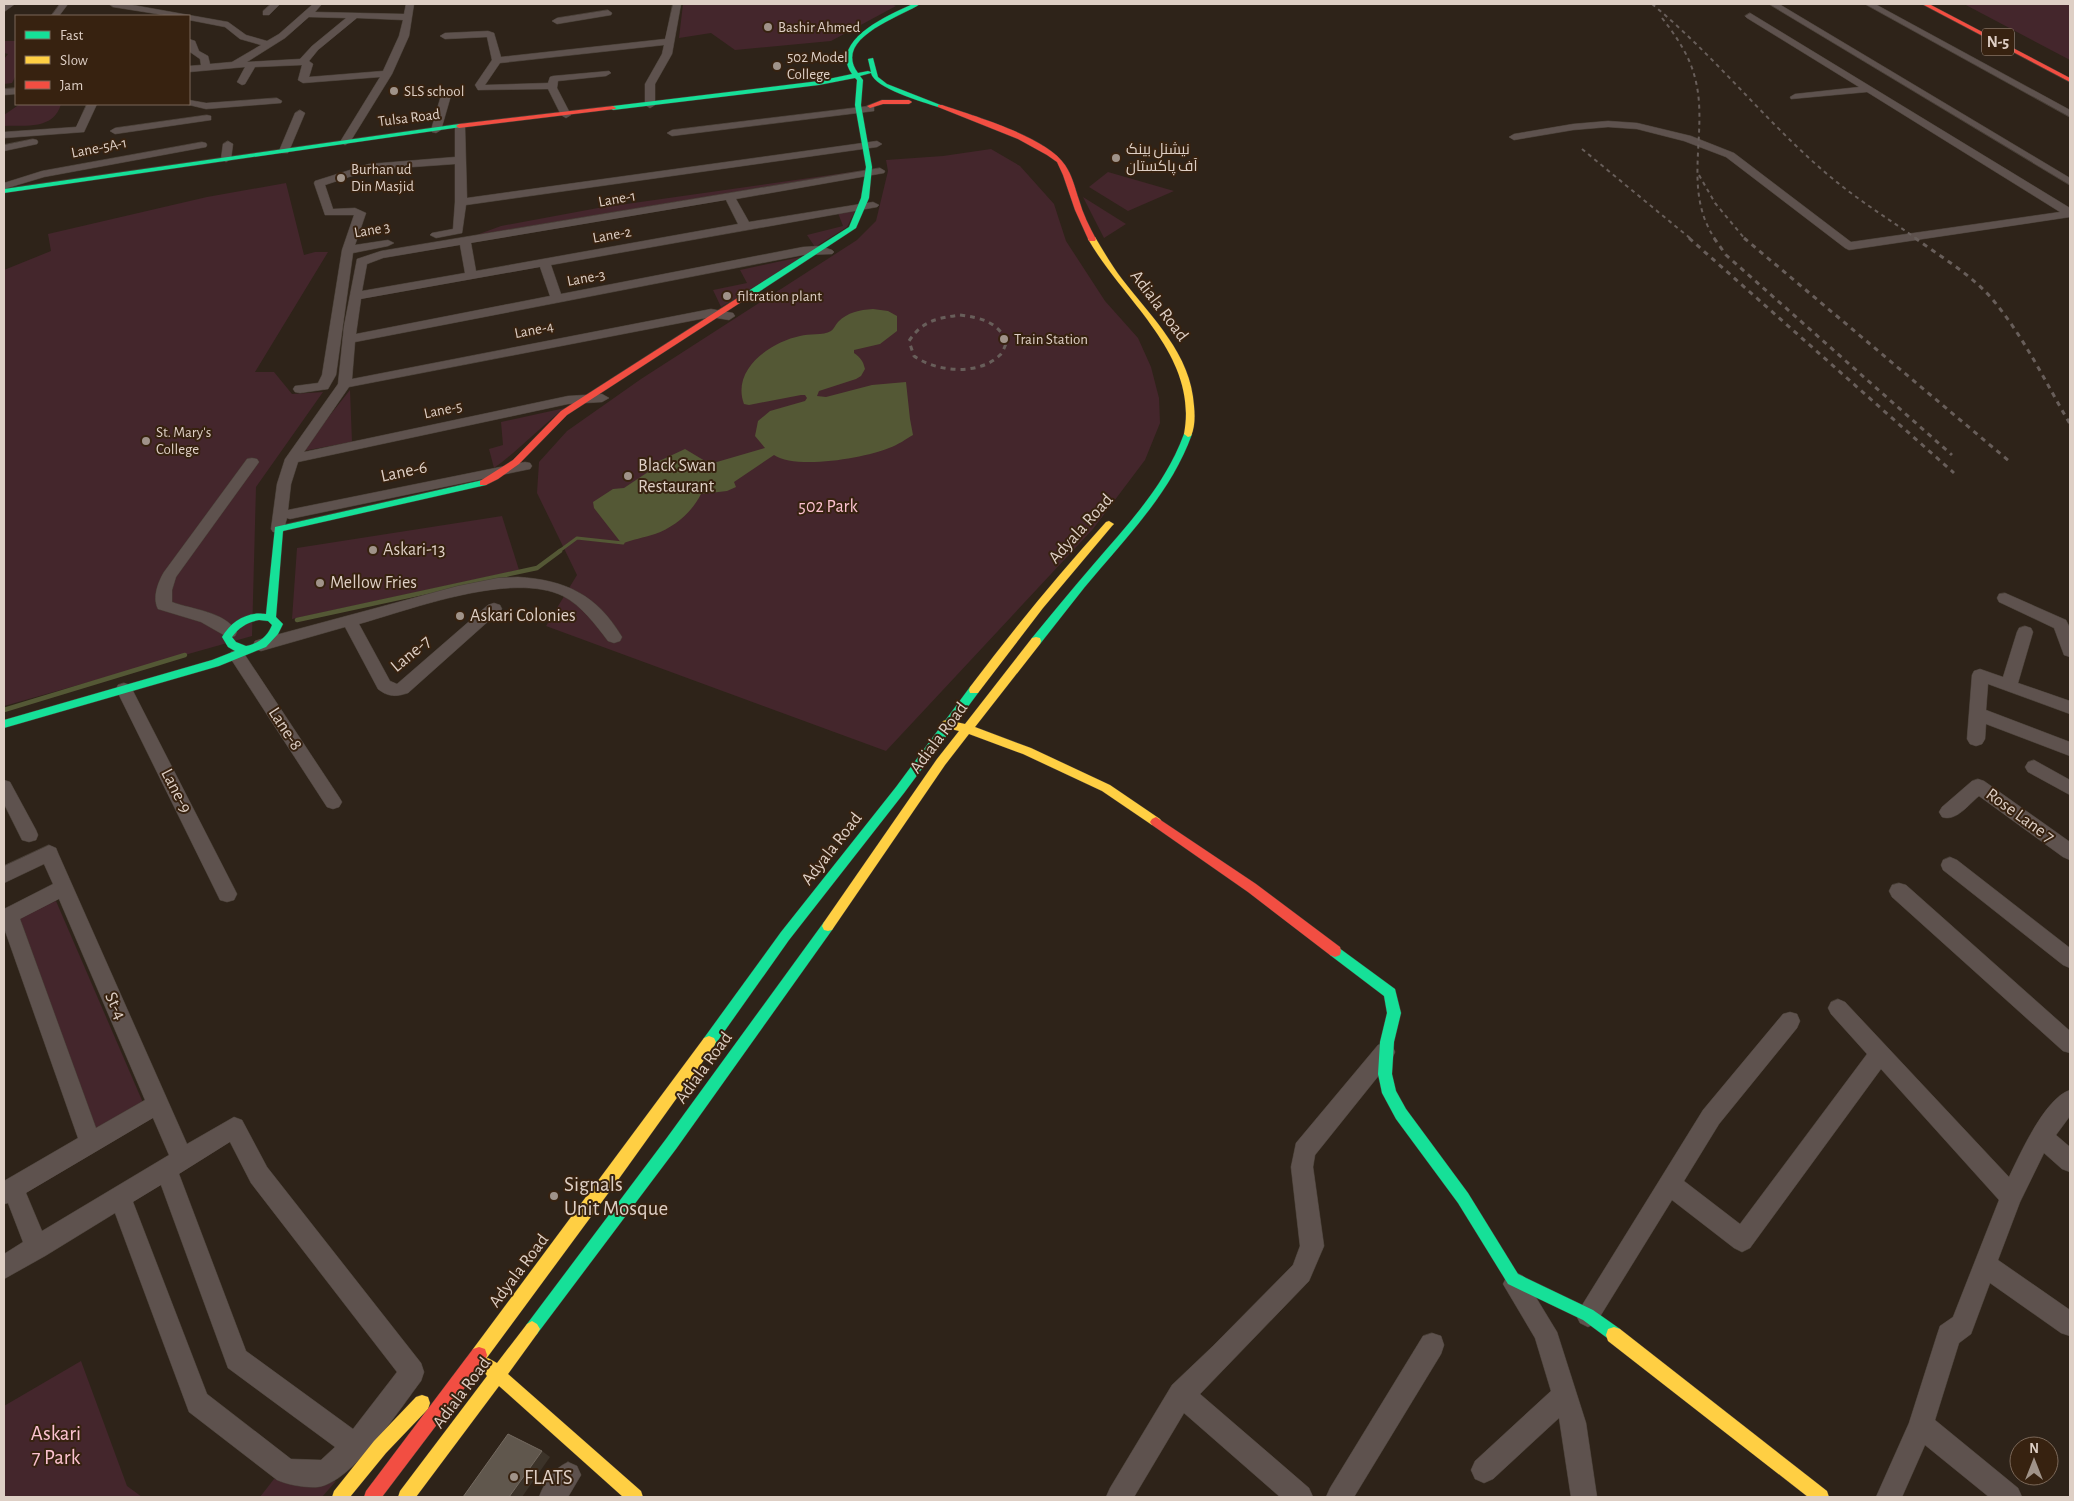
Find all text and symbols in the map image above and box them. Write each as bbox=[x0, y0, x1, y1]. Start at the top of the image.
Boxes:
legend bbox=[15, 15, 190, 105]
place label: Bashir Ahmed bbox=[778, 20, 861, 35]
marker: Bashir Ahmed bbox=[762, 21, 774, 33]
text: Fast bbox=[60, 28, 84, 43]
road number: N-5 bbox=[1982, 28, 2014, 56]
place label: 502 Model College bbox=[787, 50, 848, 82]
text: Slow bbox=[60, 53, 88, 68]
marker: 502 Model College bbox=[771, 60, 783, 72]
text: Jam bbox=[60, 78, 83, 93]
place label: SLS school bbox=[404, 84, 464, 99]
marker: SLS school bbox=[388, 85, 400, 97]
street label: Tulsa Road bbox=[377, 107, 441, 129]
street label: Lane-5A-1 bbox=[70, 135, 128, 161]
place label: نیشنل بینک آف پاکستان bbox=[1126, 141, 1198, 176]
marker: نیشنل بینک آف پاکستان bbox=[1110, 152, 1122, 164]
place label: Burhan ud Din Masjid bbox=[351, 162, 414, 194]
marker: Burhan ud Din Masjid bbox=[335, 172, 347, 184]
street label: Lane-1 bbox=[597, 188, 637, 210]
street label: Lane 3 bbox=[353, 219, 391, 241]
street label: Lane-2 bbox=[591, 224, 633, 246]
street label: Lane-3 bbox=[566, 267, 606, 289]
street label: Adiala Road bbox=[1127, 267, 1191, 345]
place label: filtration plant bbox=[737, 289, 822, 304]
marker: filtration plant bbox=[721, 290, 733, 302]
street label: Lane-4 bbox=[513, 319, 555, 341]
place label: Train Station bbox=[1014, 332, 1088, 347]
marker: Train Station bbox=[998, 333, 1010, 345]
street label: Lane-5 bbox=[423, 399, 463, 421]
place label: St. Mary's College bbox=[156, 425, 211, 457]
marker: St. Mary's College bbox=[140, 435, 152, 447]
place label: Black Swan Restaurant bbox=[638, 457, 716, 496]
street label: Lane-6 bbox=[379, 458, 429, 486]
marker: Black Swan Restaurant bbox=[622, 470, 634, 482]
street label: Adyala Road bbox=[1045, 491, 1117, 567]
park label: 502 Park bbox=[798, 498, 858, 516]
place label: Askari-13 bbox=[383, 541, 445, 559]
marker: Askari-13 bbox=[367, 544, 379, 556]
place label: Mellow Fries bbox=[330, 574, 417, 592]
marker: Mellow Fries bbox=[314, 577, 326, 589]
place label: Askari Colonies bbox=[470, 607, 576, 625]
marker: Askari Colonies bbox=[454, 610, 466, 622]
street label: Lane-7 bbox=[388, 632, 434, 676]
street label: Adiala Road bbox=[907, 699, 971, 777]
street label: Lane-8 bbox=[265, 704, 305, 754]
street label: Lane-9 bbox=[157, 766, 195, 816]
street label: Rose Lane 7 bbox=[1982, 785, 2058, 847]
street label: Adyala Road bbox=[798, 809, 866, 889]
street label: St-4 bbox=[101, 989, 129, 1023]
street label: Adiala Road bbox=[672, 1029, 736, 1107]
place label: Signals Unit Mosque bbox=[564, 1174, 668, 1219]
marker: Signals Unit Mosque bbox=[548, 1190, 560, 1202]
street label: Adyala Road bbox=[486, 1231, 552, 1311]
street label: Adiala Road bbox=[430, 1354, 494, 1432]
park label: Askari 7 Park bbox=[31, 1423, 81, 1468]
north arrow bbox=[2009, 1436, 2059, 1486]
text: N bbox=[2029, 1442, 2039, 1456]
place label: FLATS bbox=[524, 1467, 573, 1488]
marker: FLATS bbox=[508, 1471, 520, 1483]

